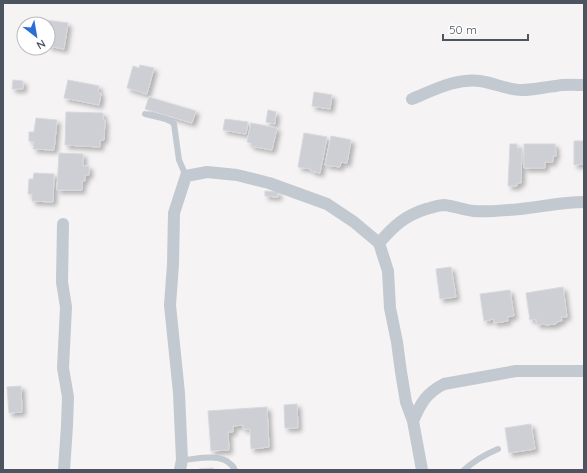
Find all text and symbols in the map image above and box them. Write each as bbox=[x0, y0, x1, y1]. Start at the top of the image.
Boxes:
north arrow bbox=[16, 16, 56, 56]
scale bar bbox=[443, 16, 528, 42]
text: 50 m bbox=[449, 22, 477, 37]
text: N bbox=[34, 36, 48, 53]

